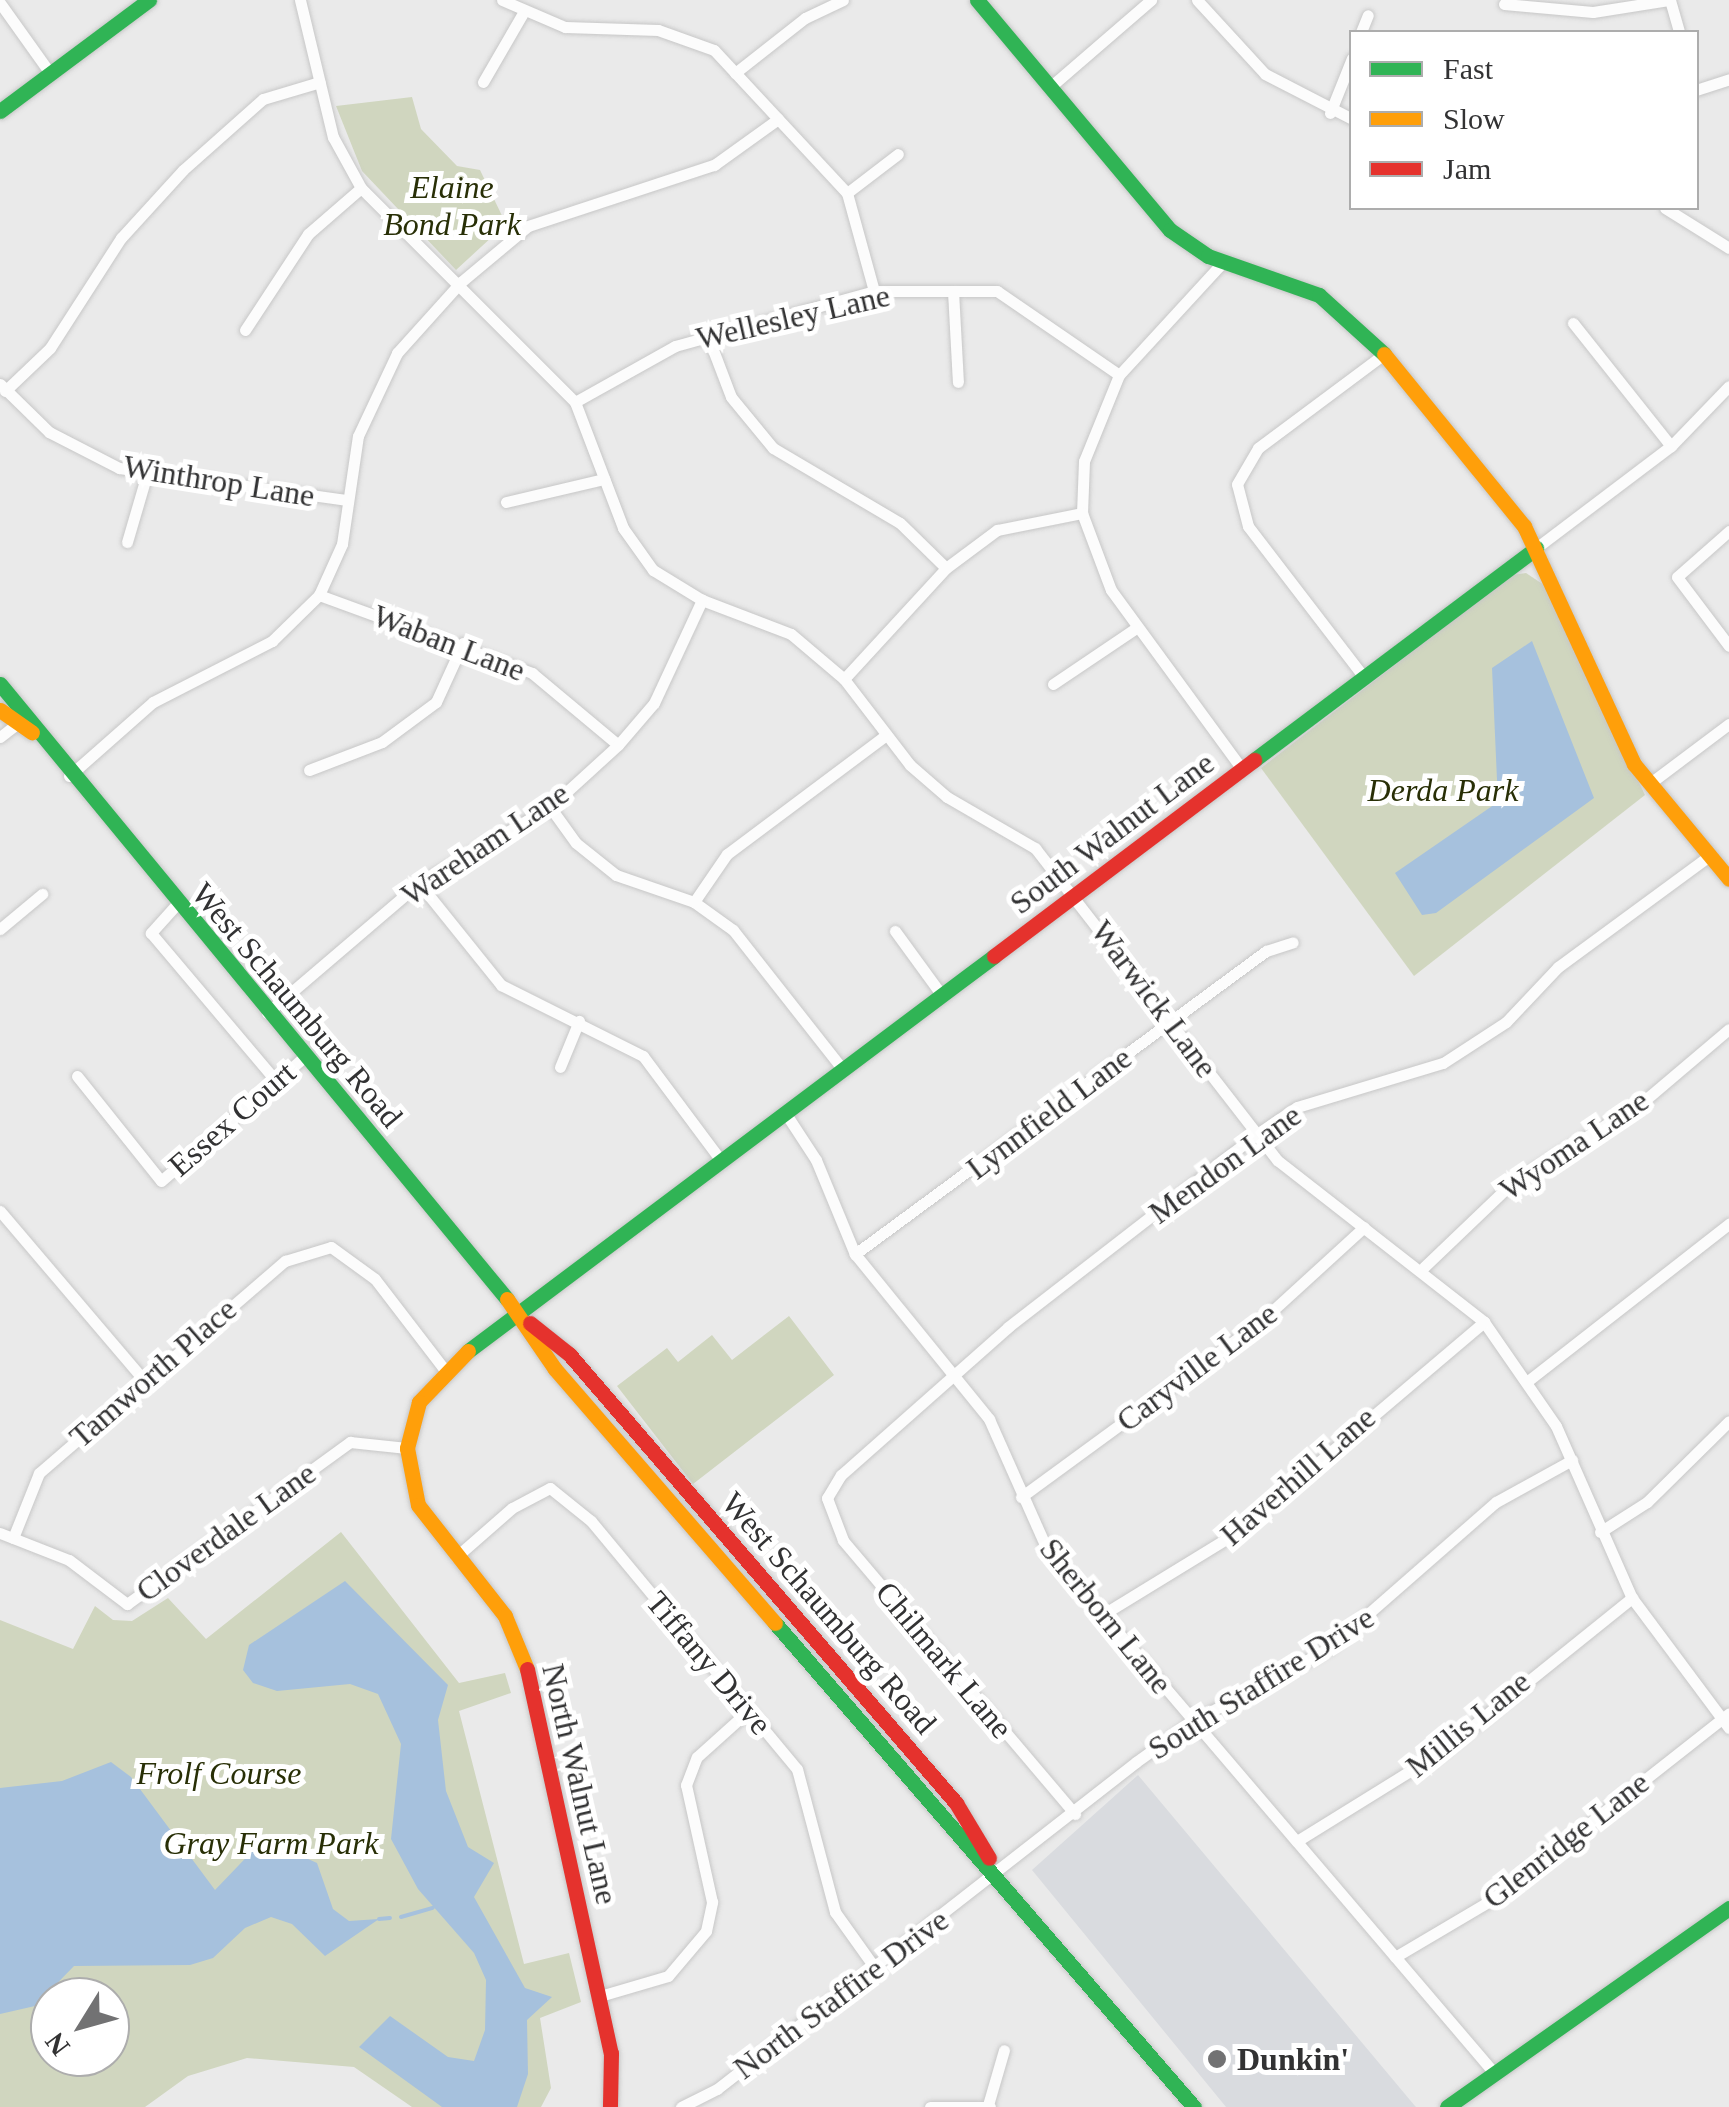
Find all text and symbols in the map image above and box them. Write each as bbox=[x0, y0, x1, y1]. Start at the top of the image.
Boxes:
legend bbox=[1349, 30, 1699, 210]
text: Fast bbox=[1443, 52, 1493, 85]
text: Slow bbox=[1443, 102, 1505, 135]
text: Jam bbox=[1443, 152, 1491, 185]
park label: Elaine Bond Park bbox=[383, 169, 521, 244]
street label: Wellesley Lane bbox=[693, 276, 893, 358]
street label: Winthrop Lane bbox=[121, 447, 317, 515]
street label: Waban Lane bbox=[367, 596, 531, 690]
street label: South Walnut Lane bbox=[1002, 744, 1222, 922]
park label: Derda Park bbox=[1368, 771, 1518, 809]
street label: Wareham Lane bbox=[394, 774, 576, 914]
street label: West Schaumburg Road bbox=[183, 875, 411, 1135]
street label: Warwick Lane bbox=[1082, 913, 1226, 1085]
street label: Lynnfield Lane bbox=[959, 1039, 1139, 1187]
street label: Essex Court bbox=[161, 1053, 303, 1185]
street label: Wyoma Lane bbox=[1492, 1081, 1656, 1209]
street label: Mendon Lane bbox=[1141, 1096, 1309, 1232]
street label: Tamworth Place bbox=[62, 1290, 244, 1456]
street label: Caryville Lane bbox=[1109, 1294, 1285, 1440]
street label: Haverhill Lane bbox=[1213, 1398, 1383, 1554]
street label: Cloverdale Lane bbox=[129, 1454, 323, 1610]
street label: West Schaumburg Road bbox=[714, 1484, 944, 1742]
street label: Sherborn Lane bbox=[1032, 1530, 1180, 1702]
street label: Chilmark Lane bbox=[867, 1574, 1021, 1746]
street label: Tiffany Drive bbox=[638, 1584, 780, 1742]
street label: South Staffire Drive bbox=[1141, 1598, 1381, 1768]
street label: North Walnut Lane bbox=[534, 1660, 626, 1908]
street label: Millis Lane bbox=[1398, 1662, 1538, 1786]
park label: Frolf Course bbox=[136, 1754, 302, 1792]
street label: Glenridge Lane bbox=[1475, 1763, 1657, 1917]
park label: Gray Farm Park bbox=[163, 1824, 379, 1862]
street label: North Staffire Drive bbox=[726, 1901, 956, 2087]
north arrow bbox=[30, 1977, 130, 2077]
text: N bbox=[39, 2027, 76, 2062]
place label: Dunkin' bbox=[1237, 2040, 1349, 2078]
marker: Dunkin' bbox=[1206, 2048, 1228, 2070]

